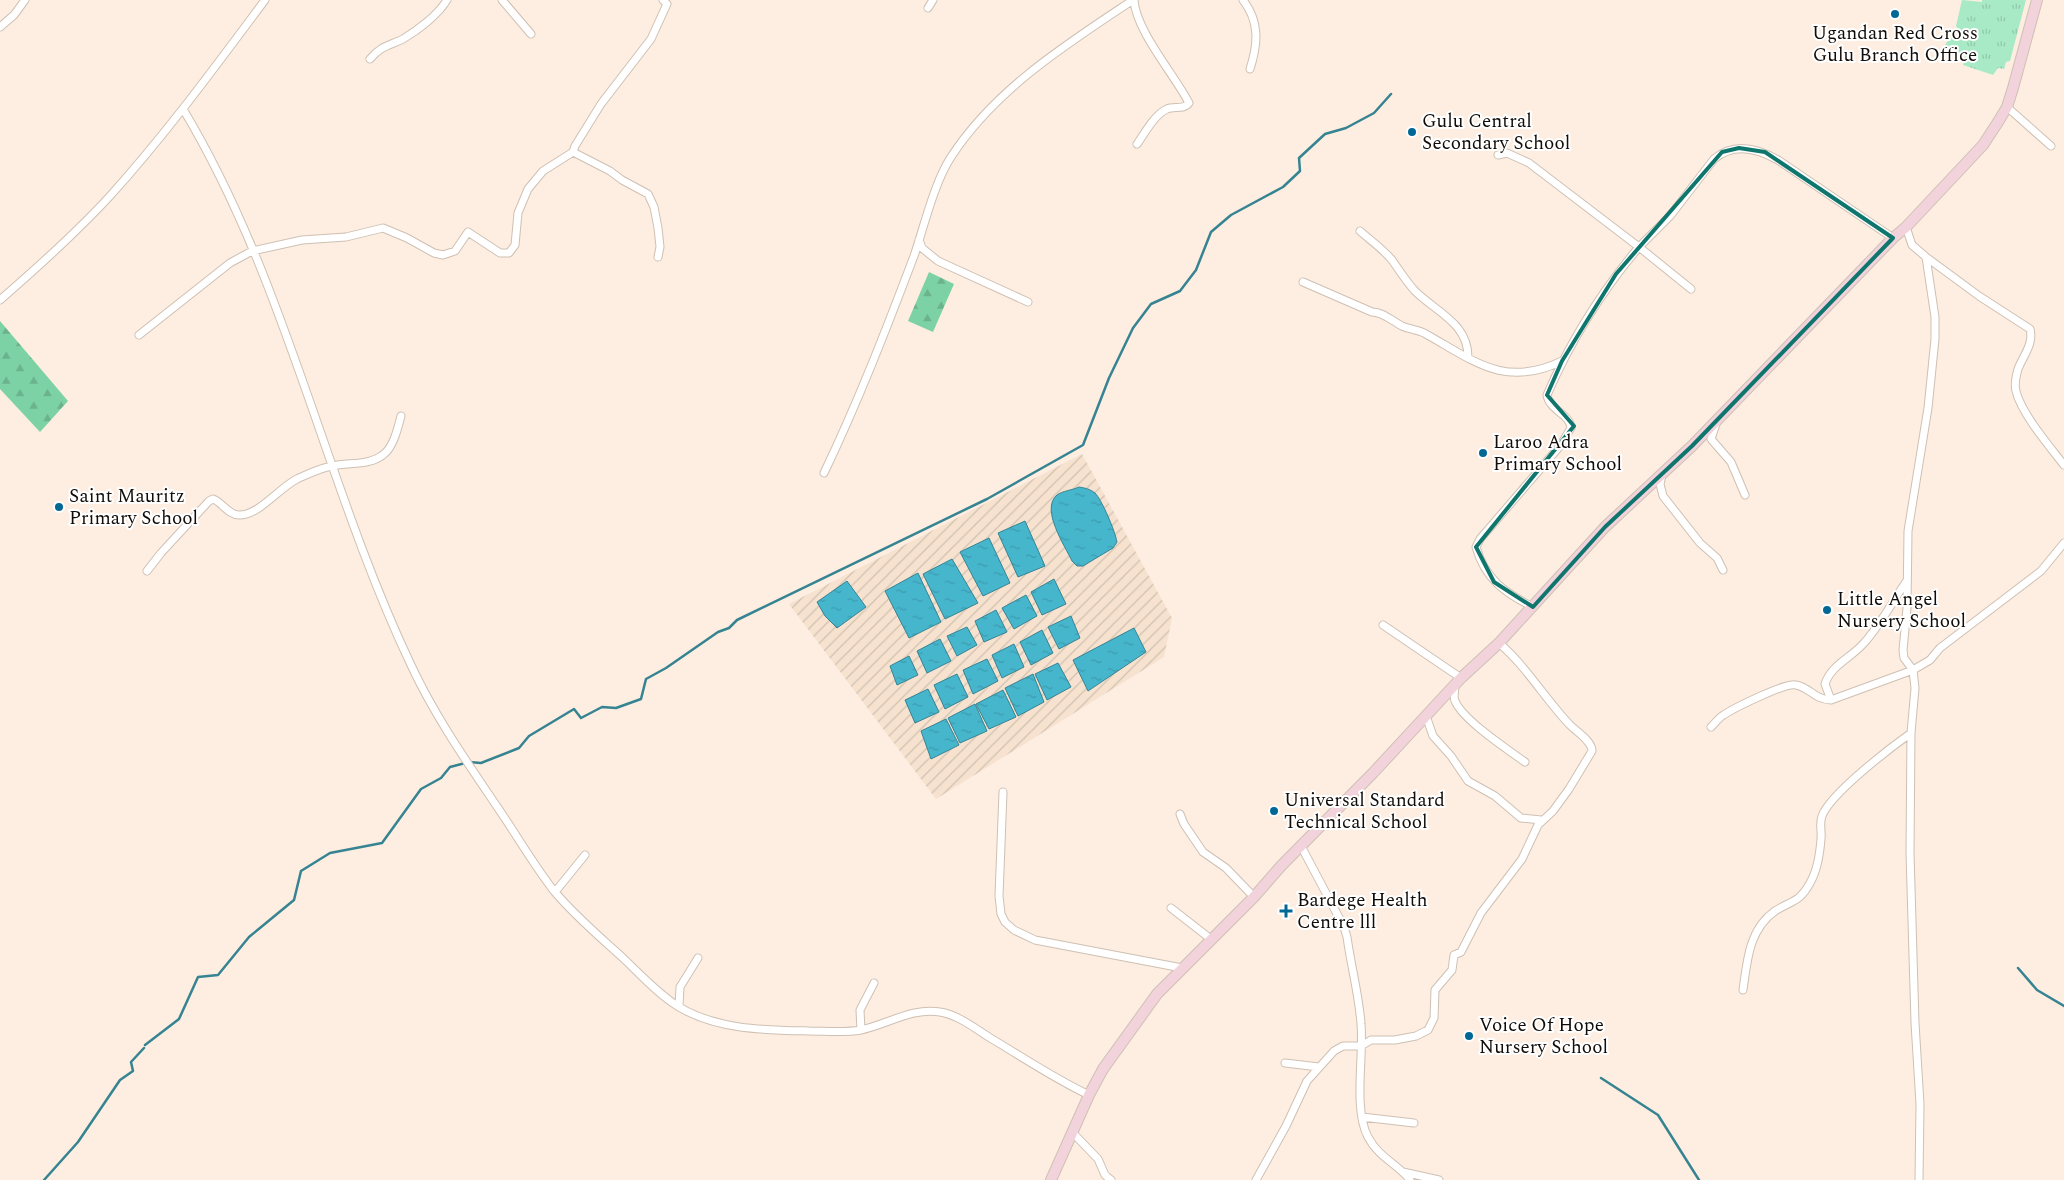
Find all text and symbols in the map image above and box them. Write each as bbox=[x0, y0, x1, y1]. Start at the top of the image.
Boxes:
marker: Ugandan Red Cross Gulu Branch Office bbox=[1889, 8, 1901, 20]
place label: Ugandan Red Cross Gulu Branch Office bbox=[1812, 19, 1978, 70]
place label: Gulu Central Secondary School bbox=[1422, 107, 1570, 158]
marker: Gulu Central Secondary School bbox=[1406, 126, 1418, 138]
place label: Laroo Adra Primary School bbox=[1493, 428, 1622, 479]
marker: Laroo Adra Primary School bbox=[1477, 447, 1489, 459]
place label: Saint Mauritz Primary School bbox=[69, 482, 198, 533]
marker: Saint Mauritz Primary School bbox=[53, 501, 65, 513]
place label: Little Angel Nursery School bbox=[1837, 585, 1966, 636]
marker: Little Angel Nursery School bbox=[1821, 604, 1833, 616]
place label: Universal Standard Technical School bbox=[1284, 786, 1445, 837]
marker: Universal Standard Technical School bbox=[1268, 805, 1280, 817]
place label: Bardege Health Centre lll bbox=[1297, 886, 1428, 937]
marker: Bardege Health Centre lll bbox=[1279, 904, 1293, 918]
place label: Voice Of Hope Nursery School bbox=[1479, 1011, 1608, 1062]
marker: Voice Of Hope Nursery School bbox=[1463, 1030, 1475, 1042]

